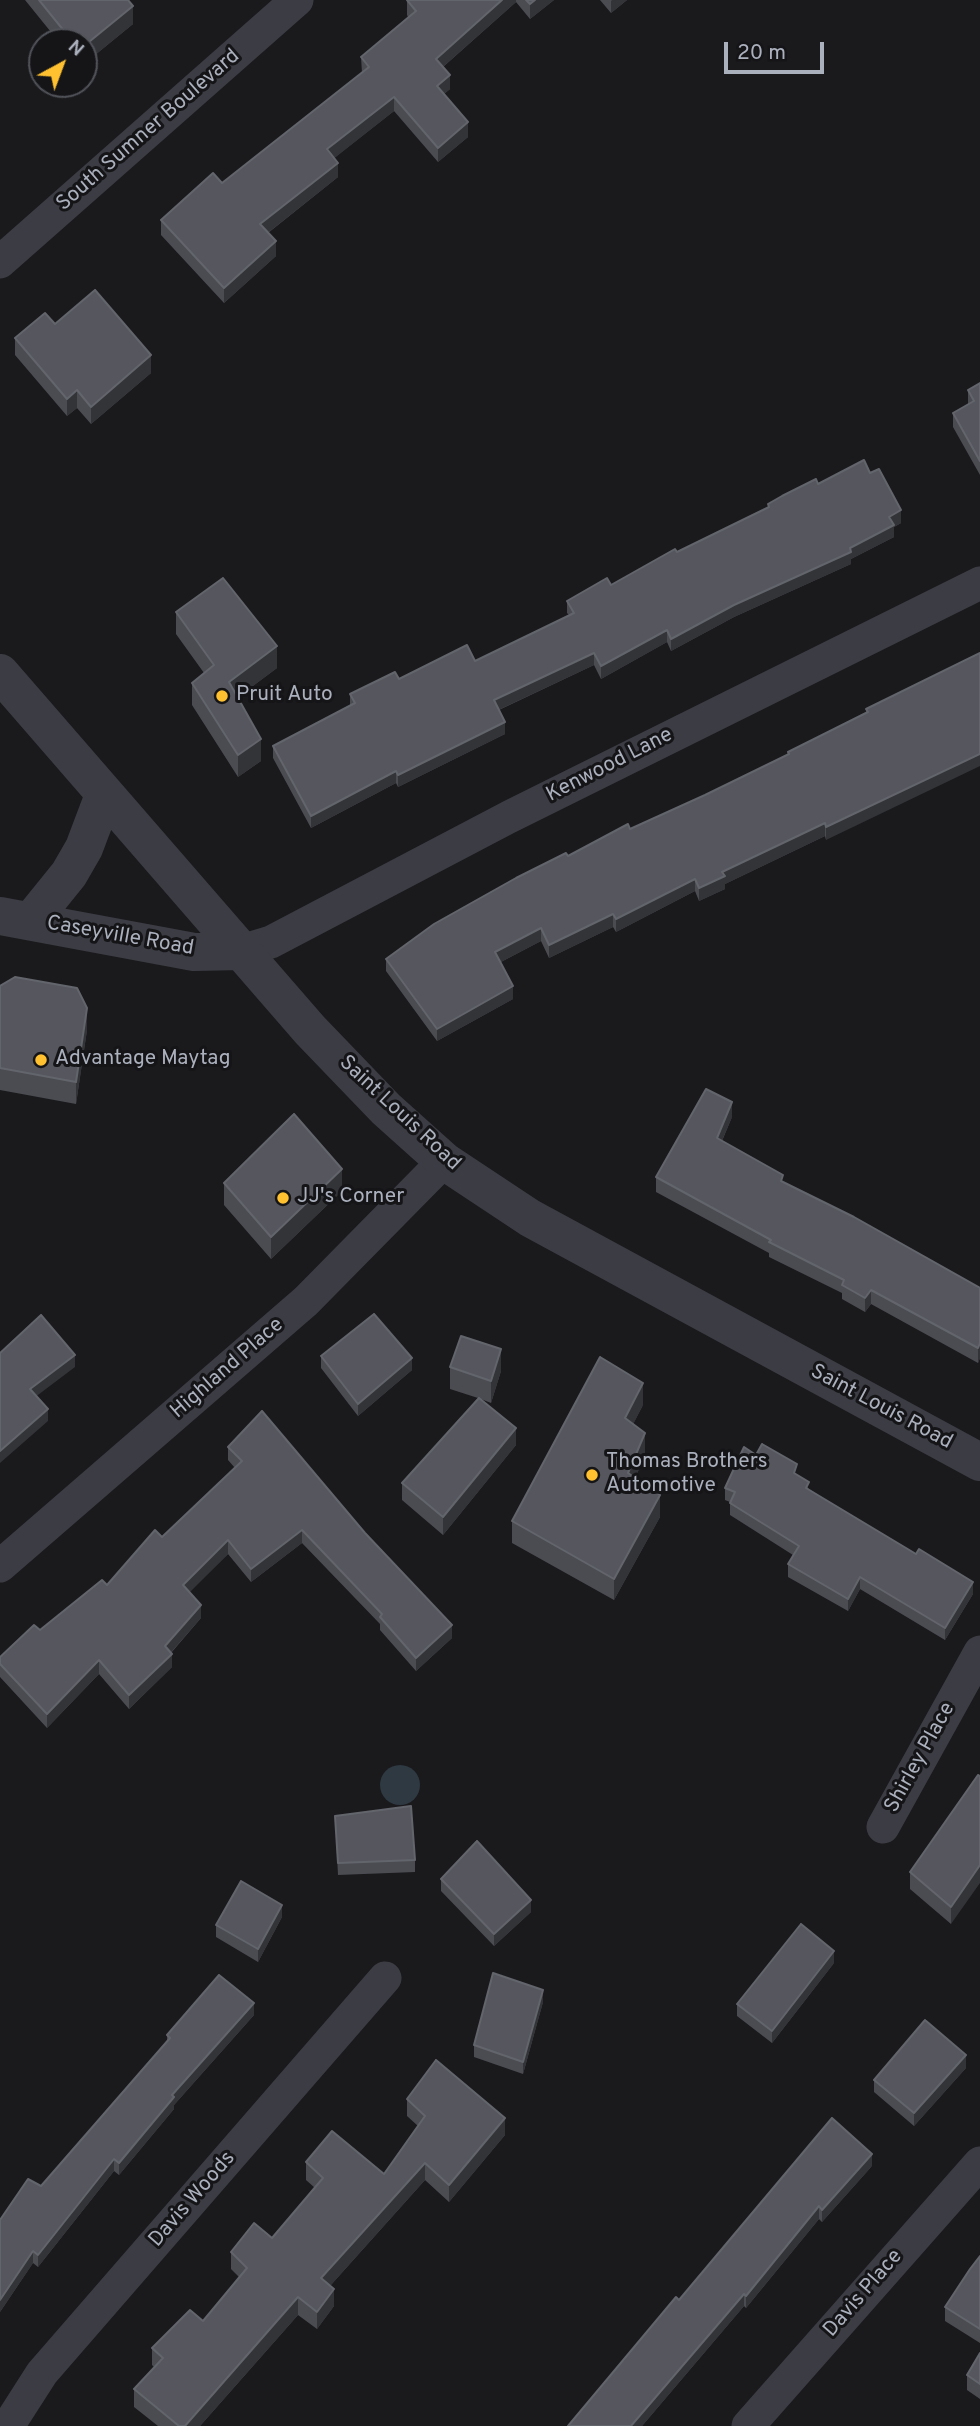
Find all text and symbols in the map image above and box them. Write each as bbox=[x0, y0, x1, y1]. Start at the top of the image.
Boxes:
north arrow bbox=[28, 28, 98, 98]
scale bar bbox=[728, 28, 828, 72]
text: N bbox=[62, 35, 88, 62]
text: 20 m bbox=[737, 40, 786, 67]
street label: South Sumner Boulevard bbox=[52, 45, 246, 217]
place label: Pruit Auto bbox=[236, 683, 333, 709]
marker: Pruit Auto bbox=[214, 688, 230, 704]
street label: Kenwood Lane bbox=[543, 723, 677, 809]
street label: Caseyville Road bbox=[45, 912, 195, 962]
place label: Advantage Maytag bbox=[55, 1047, 231, 1073]
street label: Saint Louis Road bbox=[333, 1051, 465, 1177]
marker: Advantage Maytag bbox=[33, 1052, 49, 1068]
place label: JJ's Corner bbox=[297, 1185, 404, 1211]
marker: JJ's Corner bbox=[275, 1190, 291, 1206]
street label: Highland Place bbox=[166, 1313, 290, 1425]
street label: Saint Louis Road bbox=[806, 1360, 956, 1456]
place label: Thomas Brothers Automotive bbox=[606, 1450, 768, 1500]
marker: Thomas Brothers Automotive bbox=[584, 1467, 600, 1483]
street label: Shirley Place bbox=[880, 1698, 962, 1818]
street label: Davis Woods bbox=[145, 2147, 241, 2253]
street label: Davis Place bbox=[819, 2245, 909, 2343]

